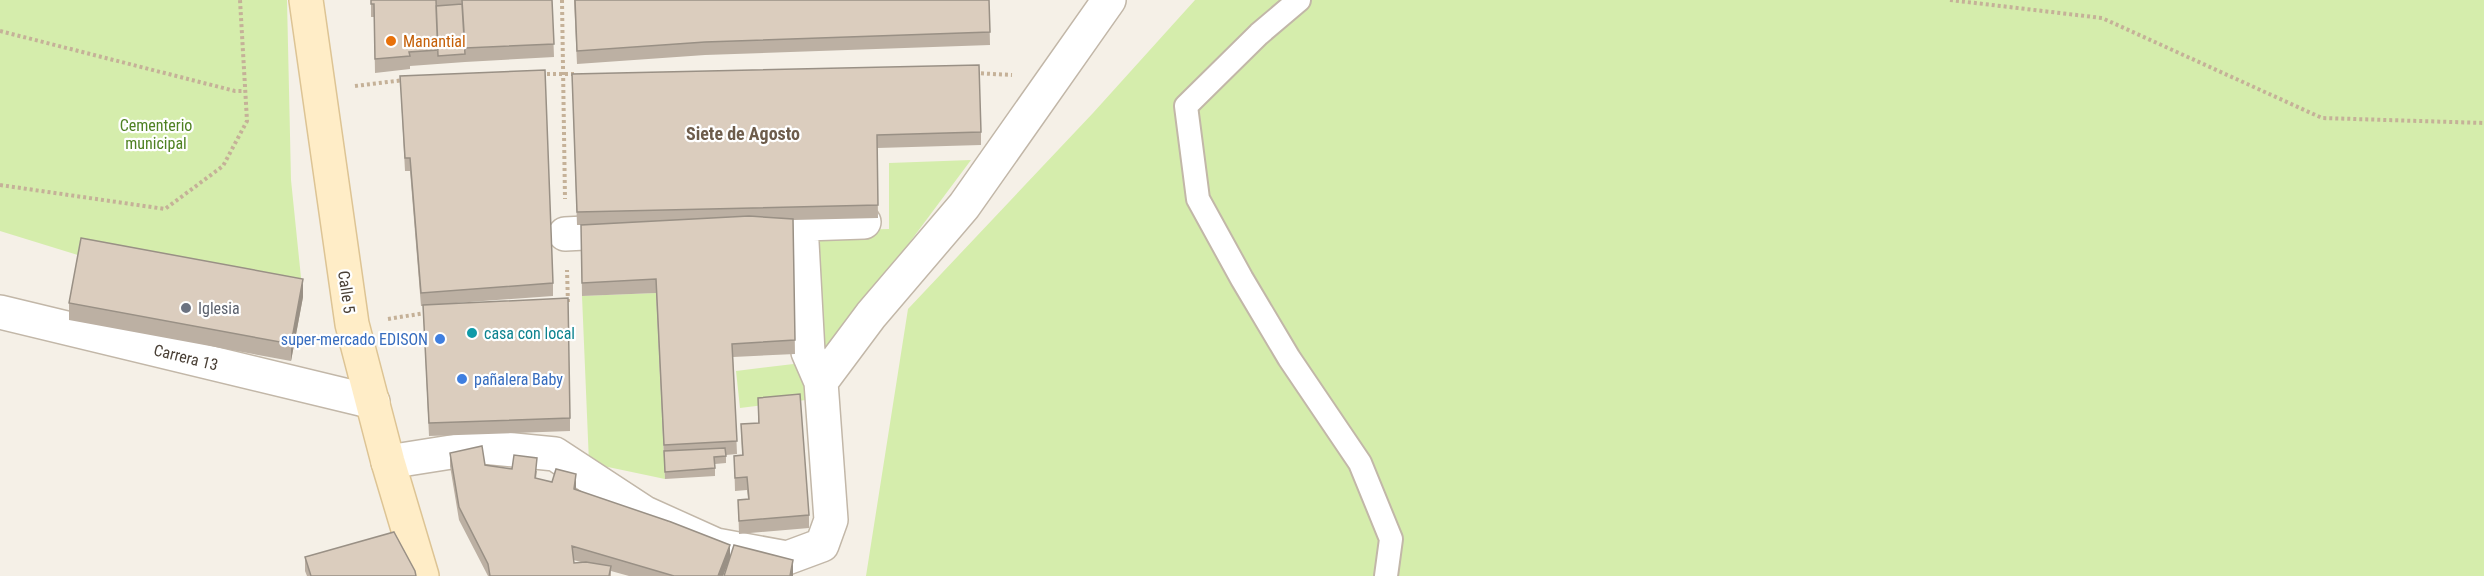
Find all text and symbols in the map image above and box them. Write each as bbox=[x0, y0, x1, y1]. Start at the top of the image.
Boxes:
place label: Manantial bbox=[403, 32, 466, 51]
marker: Manantial bbox=[384, 34, 398, 48]
park label: Cementerio municipal bbox=[120, 116, 192, 153]
district label: Siete de Agosto bbox=[686, 123, 800, 144]
street label: Calle 5 bbox=[334, 269, 359, 315]
place label: Iglesia bbox=[198, 299, 240, 318]
marker: Iglesia bbox=[179, 301, 193, 315]
place label: casa con local bbox=[484, 324, 575, 343]
marker: casa con local bbox=[465, 326, 479, 340]
place label: super-mercado EDISON bbox=[281, 330, 428, 349]
marker: super-mercado EDISON bbox=[433, 332, 447, 346]
street label: Carrera 13 bbox=[152, 340, 220, 375]
place label: pañalera Baby bbox=[474, 370, 563, 389]
marker: pañalera Baby bbox=[455, 372, 469, 386]

